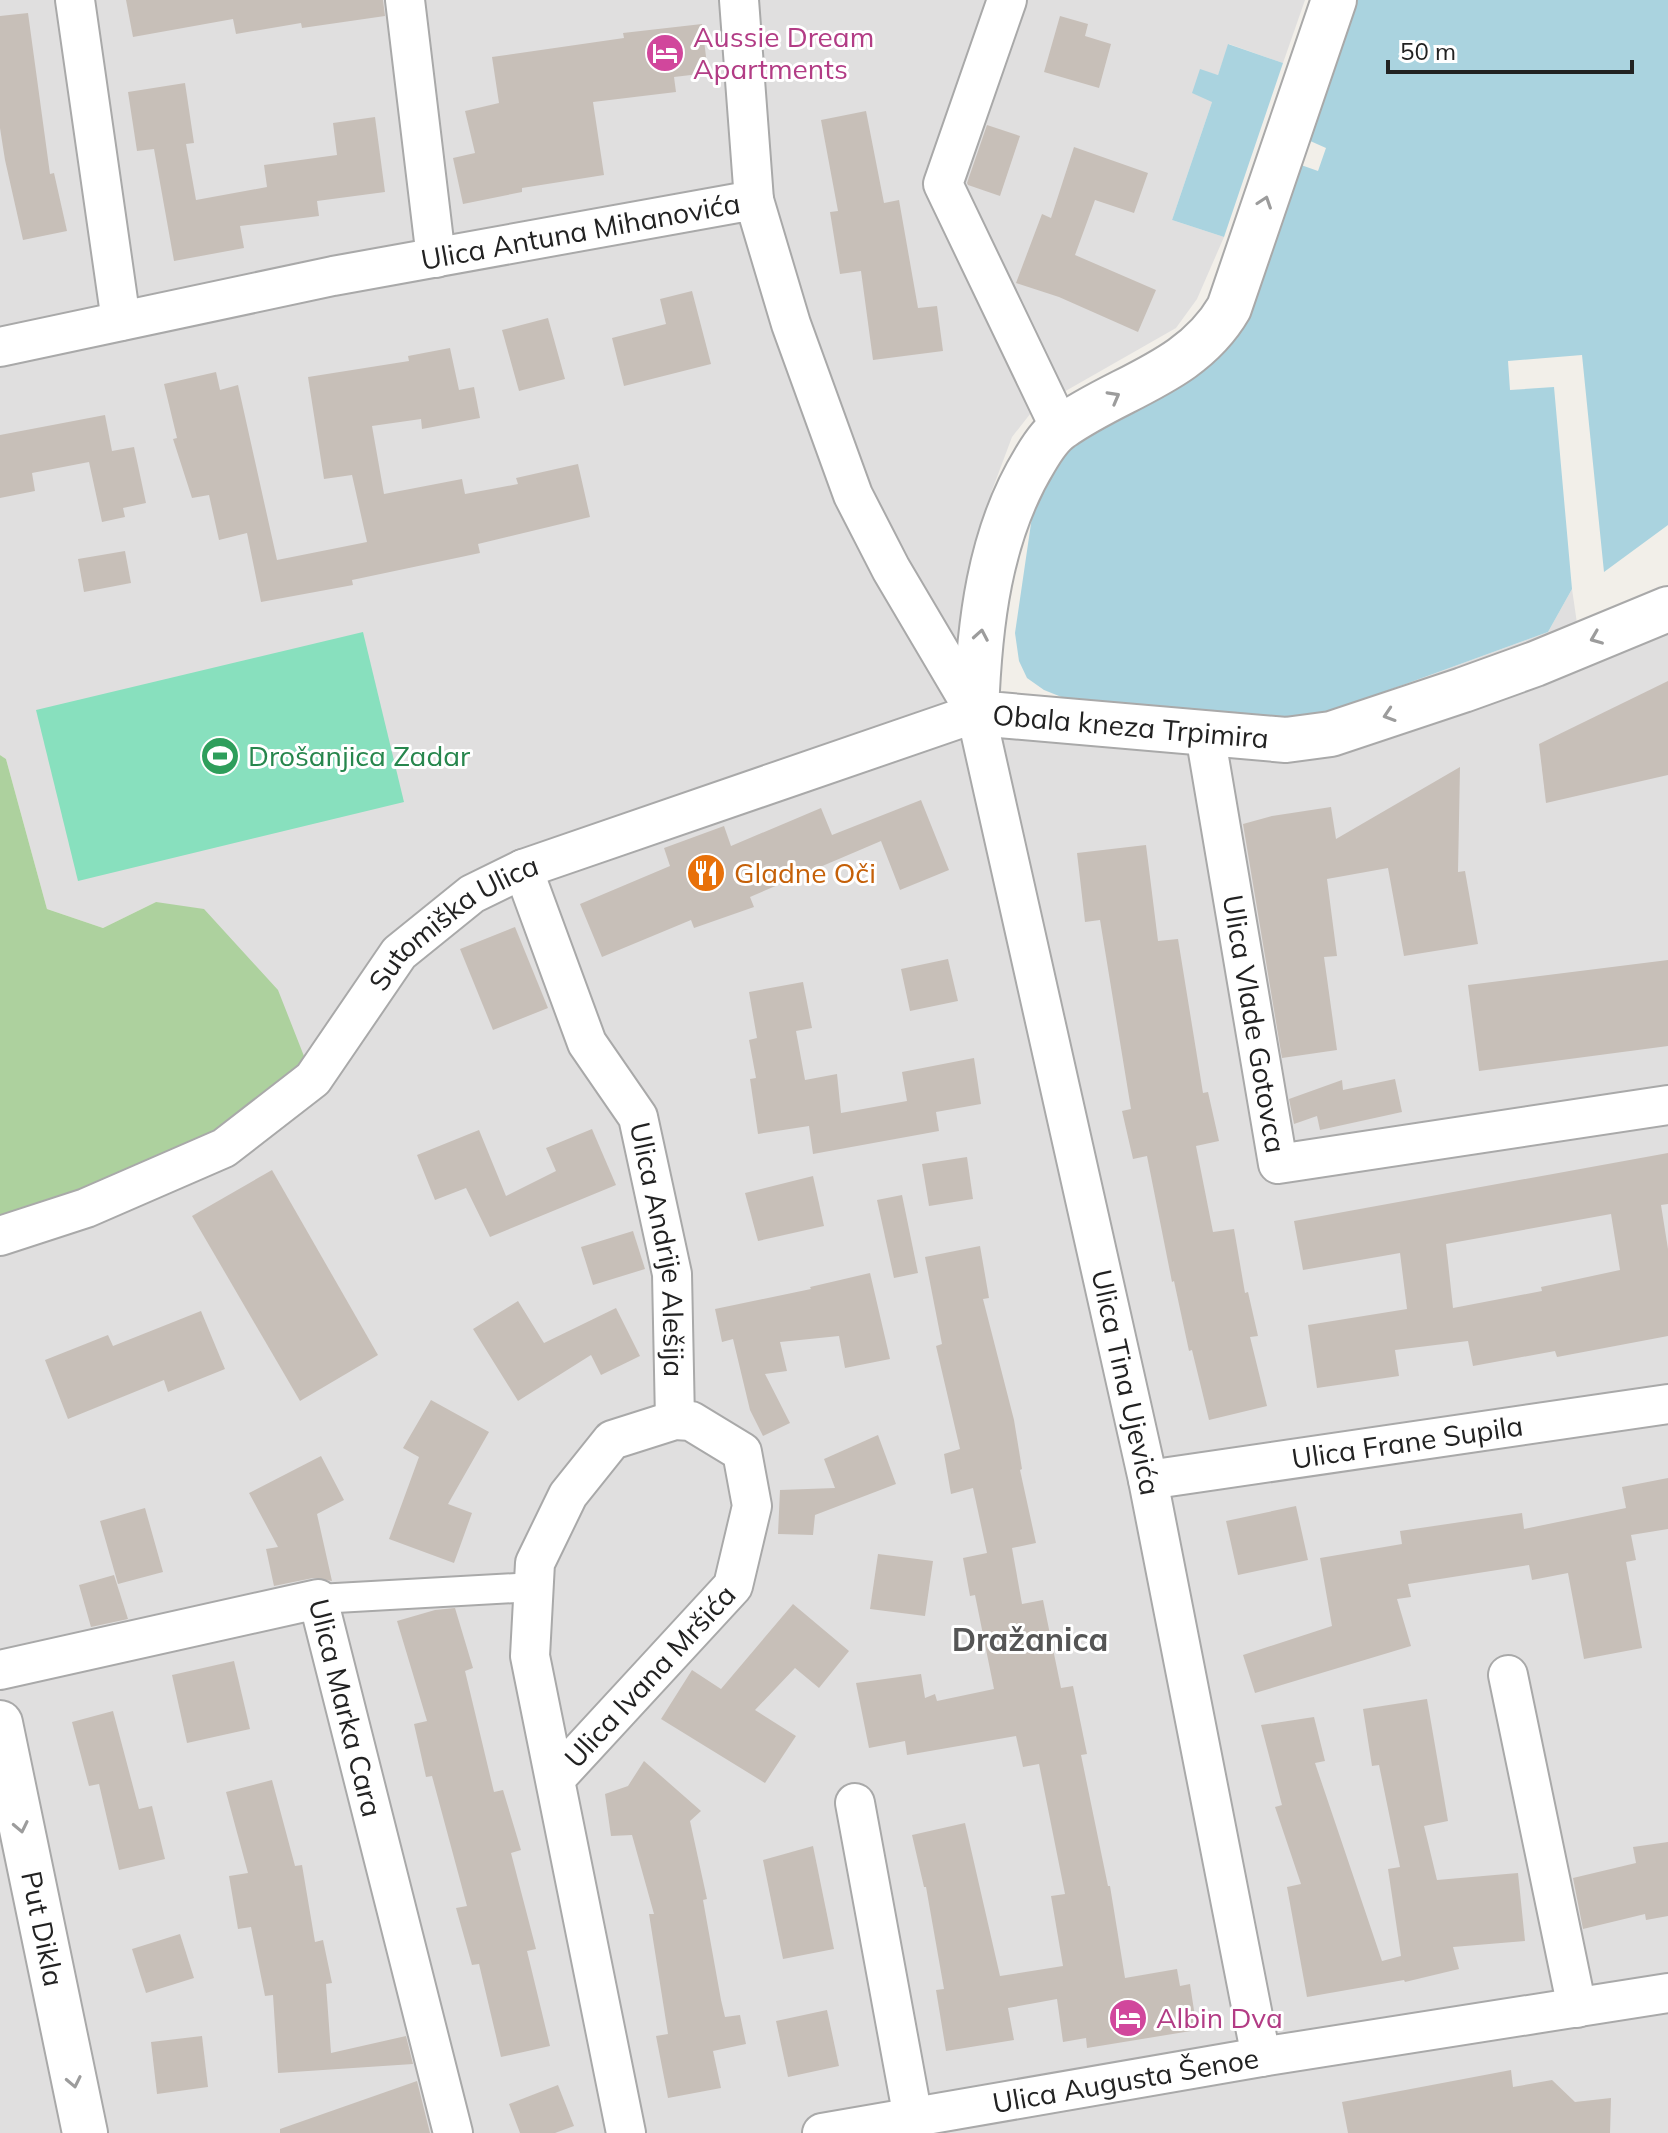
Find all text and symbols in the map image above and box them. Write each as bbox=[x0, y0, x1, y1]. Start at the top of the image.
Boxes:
place label: Aussie Dream Apartments bbox=[693, 19, 874, 86]
scale bar bbox=[1388, 24, 1632, 74]
hotel icon: Aussie Dream Apartments bbox=[644, 32, 686, 74]
text: 50 m bbox=[1400, 36, 1456, 66]
street label: Ulica Antuna Mihanovića bbox=[418, 185, 743, 277]
one-way arrow bbox=[1255, 195, 1271, 209]
one-way arrow bbox=[1106, 391, 1120, 407]
one-way arrow bbox=[971, 628, 988, 642]
one-way arrow bbox=[1590, 628, 1604, 645]
street label: Obala kneza Trpimira bbox=[991, 697, 1270, 755]
one-way arrow bbox=[1383, 705, 1397, 721]
sports icon: Drošanjica Zadar bbox=[199, 735, 241, 777]
place label: Drošanjica Zadar bbox=[248, 738, 471, 773]
street label: Sutomiška Ulica bbox=[361, 847, 543, 997]
restaurant icon: Gladne Oči bbox=[685, 852, 727, 894]
place label: Gladne Oči bbox=[734, 855, 876, 890]
street label: Ulica Vlade Gotovca bbox=[1216, 892, 1294, 1155]
street label: Ulica Andrije Alešija bbox=[623, 1119, 692, 1377]
street label: Ulica Tina Ujevića bbox=[1084, 1266, 1169, 1498]
street label: Ulica Frane Supila bbox=[1289, 1407, 1525, 1476]
street label: Ulica Ivana Mršića bbox=[557, 1577, 742, 1774]
street label: Ulica Marka Cara bbox=[302, 1595, 390, 1820]
district label: Dražanica bbox=[952, 1619, 1108, 1659]
one-way arrow bbox=[12, 1820, 29, 1834]
street label: Put Dikla bbox=[14, 1868, 72, 1989]
hotel icon: Albin Dva bbox=[1107, 1997, 1149, 2039]
place label: Albin Dva bbox=[1156, 2000, 1283, 2035]
street label: Ulica Augusta Šenoe bbox=[990, 2040, 1261, 2120]
one-way arrow bbox=[65, 2074, 82, 2088]

